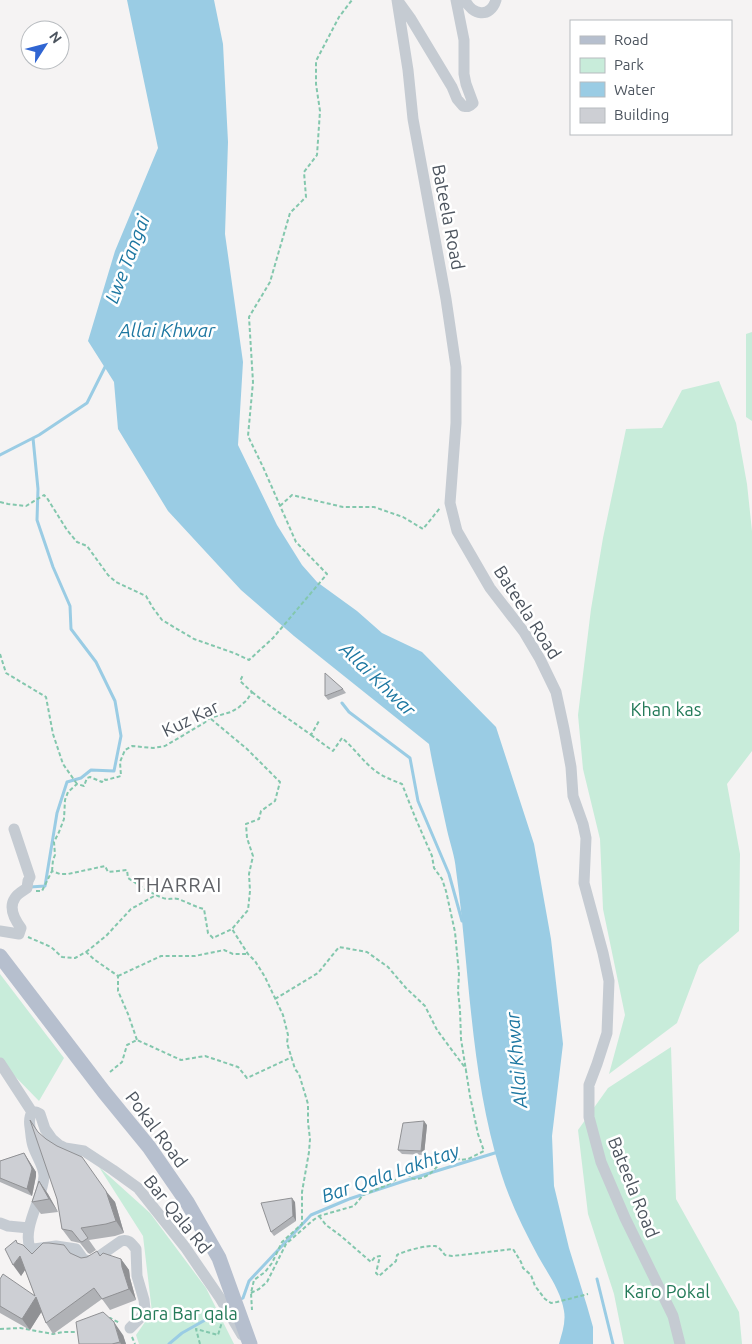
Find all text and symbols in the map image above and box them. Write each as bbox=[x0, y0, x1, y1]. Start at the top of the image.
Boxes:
north arrow bbox=[20, 20, 70, 70]
legend bbox=[570, 20, 732, 135]
text: N bbox=[46, 28, 65, 46]
text: Road bbox=[614, 31, 649, 48]
text: Park bbox=[614, 56, 644, 73]
text: Water bbox=[614, 81, 655, 98]
text: Building bbox=[614, 106, 669, 123]
street label: Bateela Road bbox=[429, 162, 469, 272]
water label: Lwe Tangai bbox=[100, 211, 154, 306]
water label: Allai Khwar bbox=[118, 319, 216, 341]
street label: Bateela Road bbox=[490, 562, 566, 662]
water label: Allai Khwar bbox=[335, 637, 421, 721]
street label: Kuz Kar bbox=[158, 696, 222, 740]
park label: Khan kas bbox=[630, 699, 702, 719]
district label: THARRAI bbox=[134, 873, 222, 896]
water label: Allai Khwar bbox=[501, 1010, 531, 1110]
street label: Pokal Road bbox=[122, 1087, 192, 1171]
street label: Bateela Road bbox=[605, 1134, 663, 1240]
water label: Bar Qala Lakhtay bbox=[318, 1139, 463, 1207]
street label: Bar Qala Rd bbox=[140, 1171, 216, 1258]
park label: Karo Pokal bbox=[624, 1281, 710, 1301]
park label: Dara Bar qala bbox=[130, 1303, 238, 1323]

